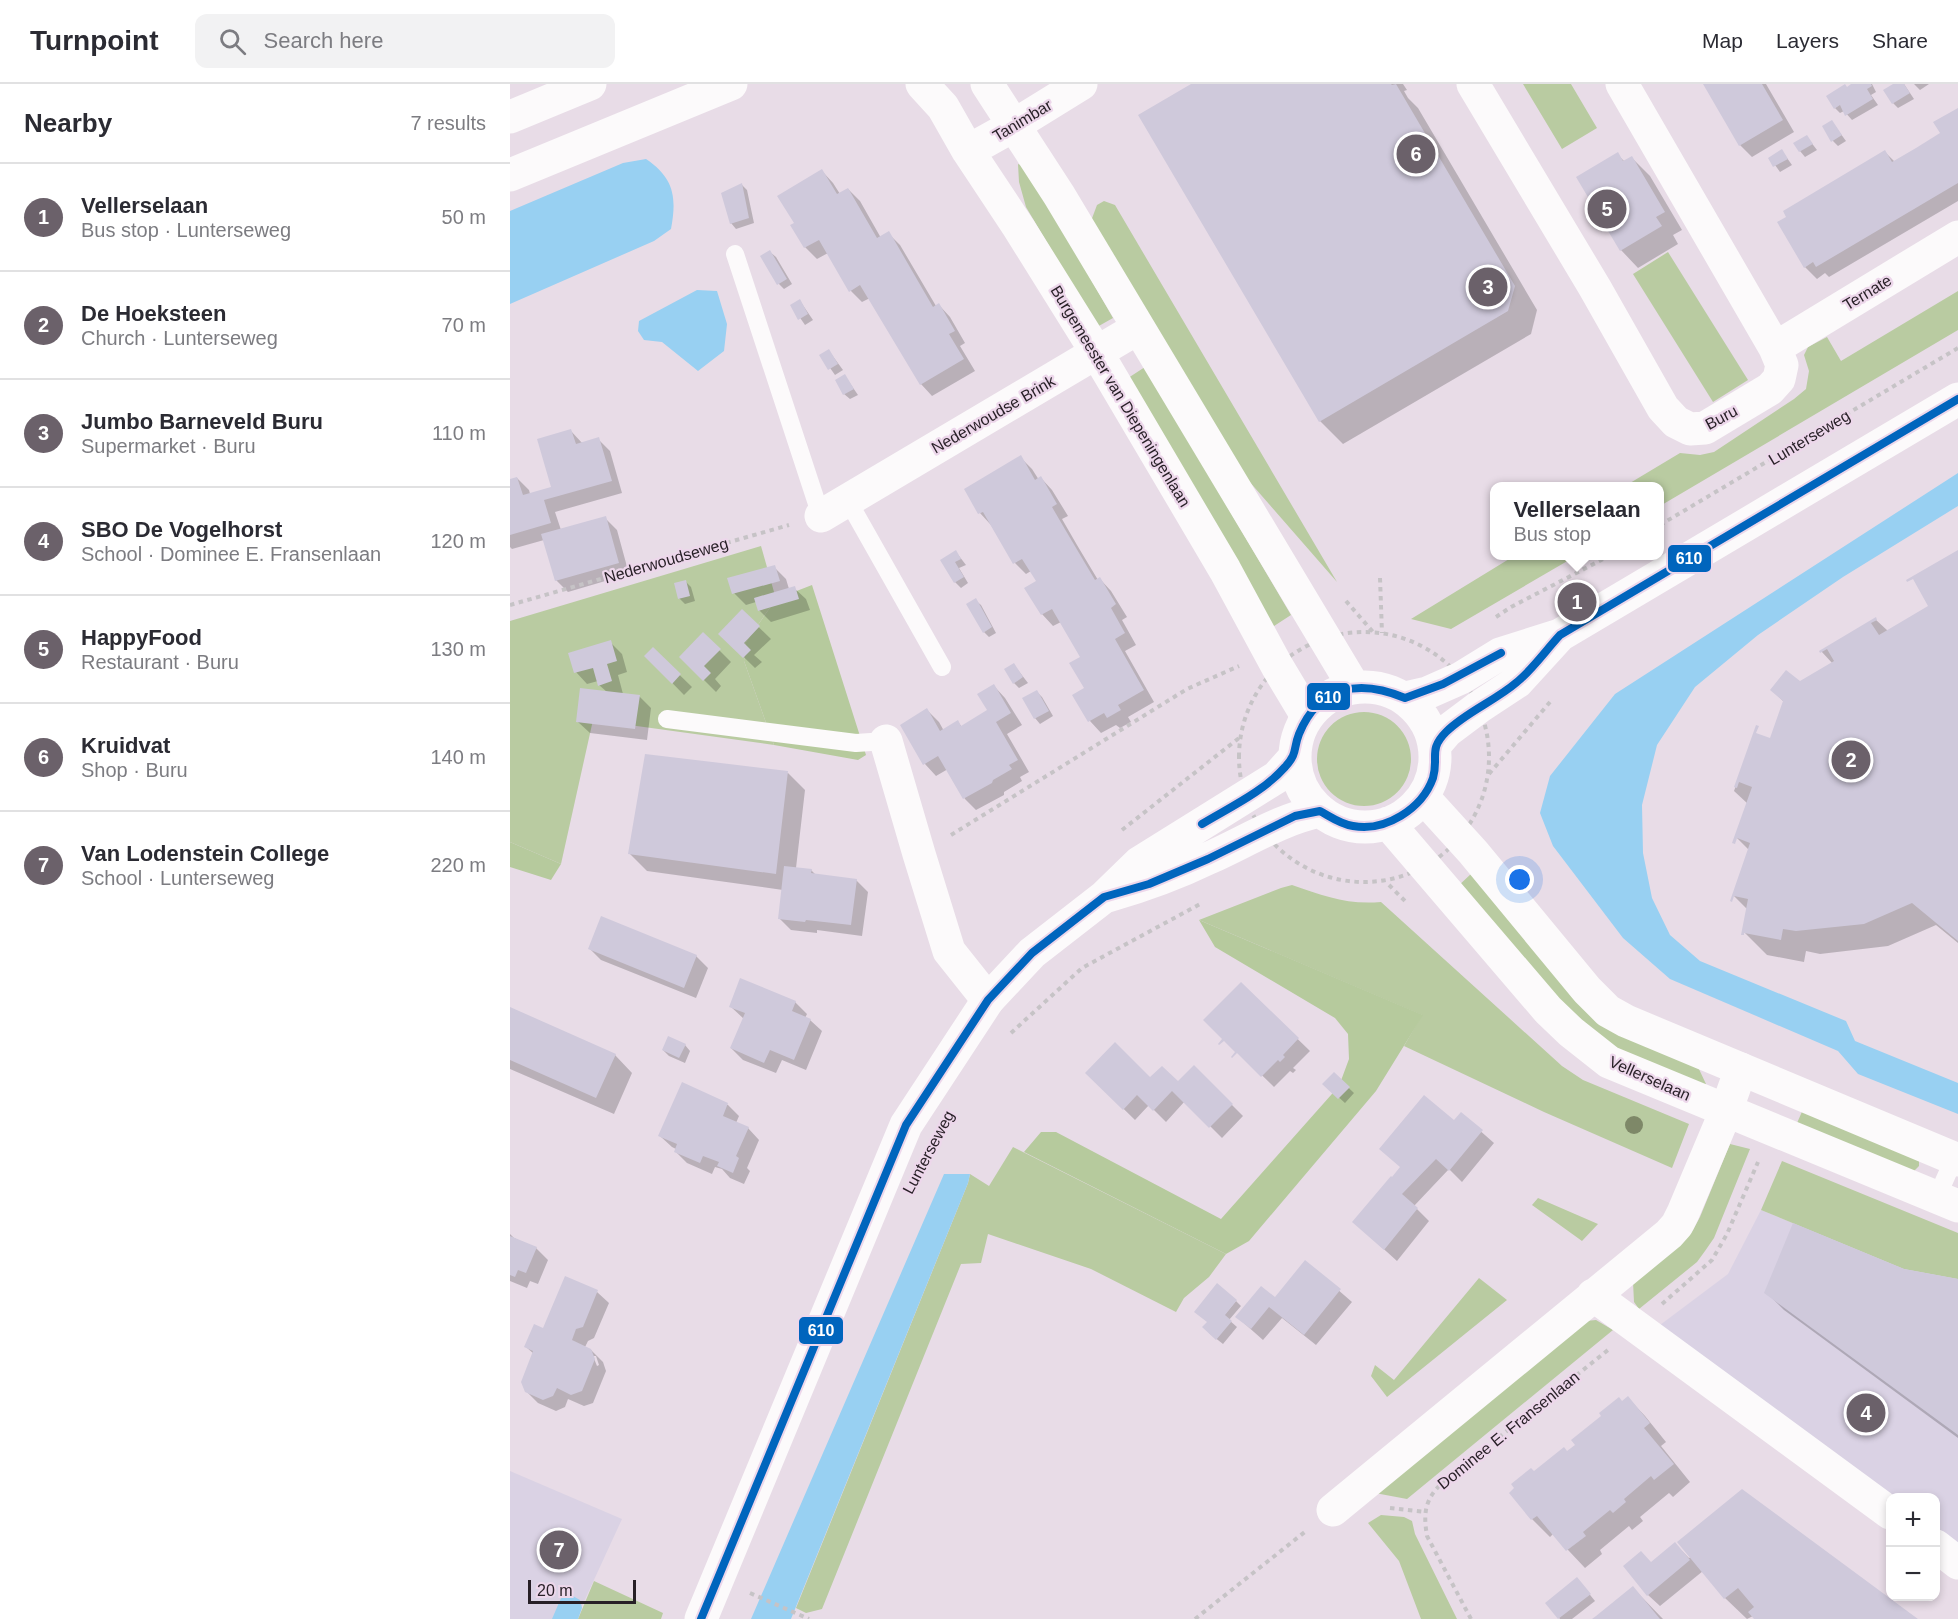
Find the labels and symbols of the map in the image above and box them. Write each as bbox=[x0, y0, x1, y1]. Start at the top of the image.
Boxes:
street label: Tanimbar bbox=[990, 96, 1055, 145]
pin: 6 bbox=[1396, 132, 1436, 176]
pin: 5 bbox=[1588, 186, 1626, 232]
pin: 3 bbox=[1468, 264, 1508, 310]
street label: Ternate bbox=[1840, 271, 1895, 313]
street label: Burgemeester van Diepeningenlaan bbox=[1048, 282, 1194, 510]
street label: Nederwoudse Brink bbox=[929, 372, 1059, 457]
street label: Buru bbox=[1702, 402, 1740, 433]
street label: Lunterseweg bbox=[1766, 407, 1853, 468]
street label: Nederwoudseweg bbox=[602, 535, 730, 586]
line badge: 610 bbox=[1667, 544, 1712, 573]
text: 610 bbox=[1676, 550, 1702, 567]
pin: 1 bbox=[1558, 580, 1596, 624]
line badge: 610 bbox=[1306, 682, 1351, 711]
text: 610 bbox=[1315, 689, 1341, 706]
pin: 2 bbox=[1832, 738, 1870, 782]
your location bbox=[1505, 865, 1534, 894]
street label: Vellerselaan bbox=[1607, 1053, 1693, 1104]
street label: Lunterseweg bbox=[899, 1108, 957, 1197]
line badge: 610 bbox=[798, 1316, 844, 1345]
text: 610 bbox=[808, 1322, 834, 1339]
street label: Dominee E. Fransenlaan bbox=[1434, 1368, 1582, 1493]
pin: 4 bbox=[1846, 1390, 1886, 1436]
pin: 7 bbox=[539, 1528, 578, 1572]
scale bar bbox=[528, 1577, 636, 1604]

